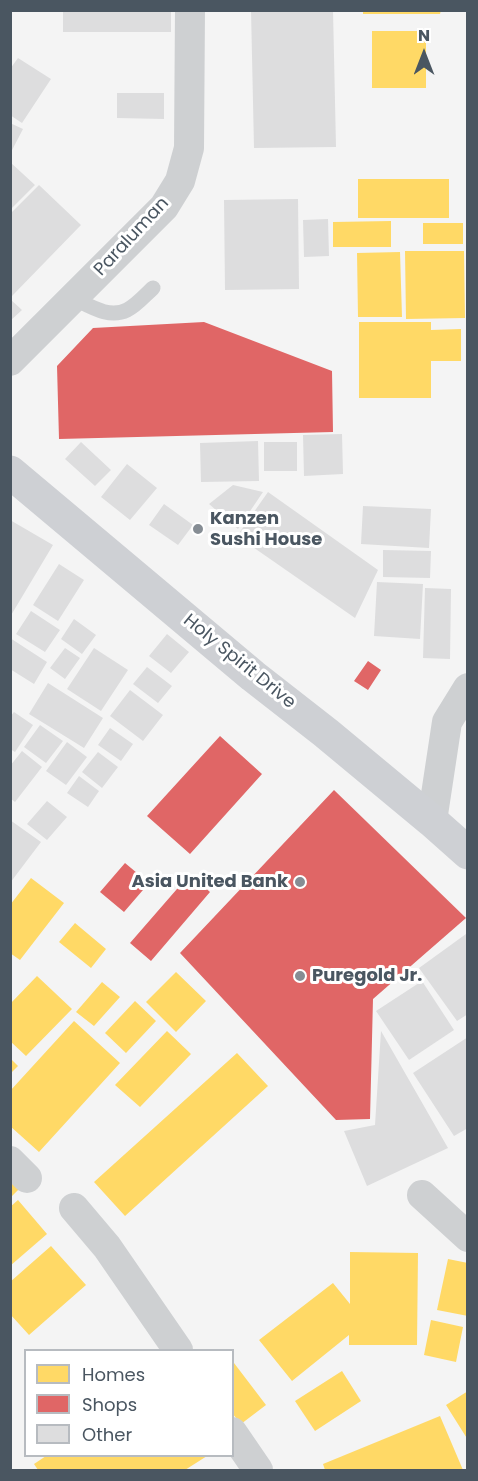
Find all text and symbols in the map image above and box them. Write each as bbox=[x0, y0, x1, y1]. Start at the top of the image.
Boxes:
north arrow bbox=[394, 24, 454, 84]
text: N bbox=[418, 24, 430, 47]
street label: Paraluman bbox=[90, 193, 174, 281]
place label: Kanzen Sushi House bbox=[210, 508, 322, 550]
marker: Kanzen Sushi House bbox=[191, 522, 205, 536]
street label: Holy Spirit Drive bbox=[179, 610, 299, 714]
place label: Asia United Bank bbox=[131, 871, 288, 893]
marker: Asia United Bank bbox=[293, 875, 307, 889]
place label: Puregold Jr. bbox=[312, 965, 422, 987]
marker: Puregold Jr. bbox=[293, 969, 307, 983]
legend bbox=[24, 1349, 234, 1457]
text: Homes bbox=[82, 1362, 145, 1387]
text: Shops bbox=[82, 1392, 137, 1417]
text: Other bbox=[82, 1422, 132, 1447]

